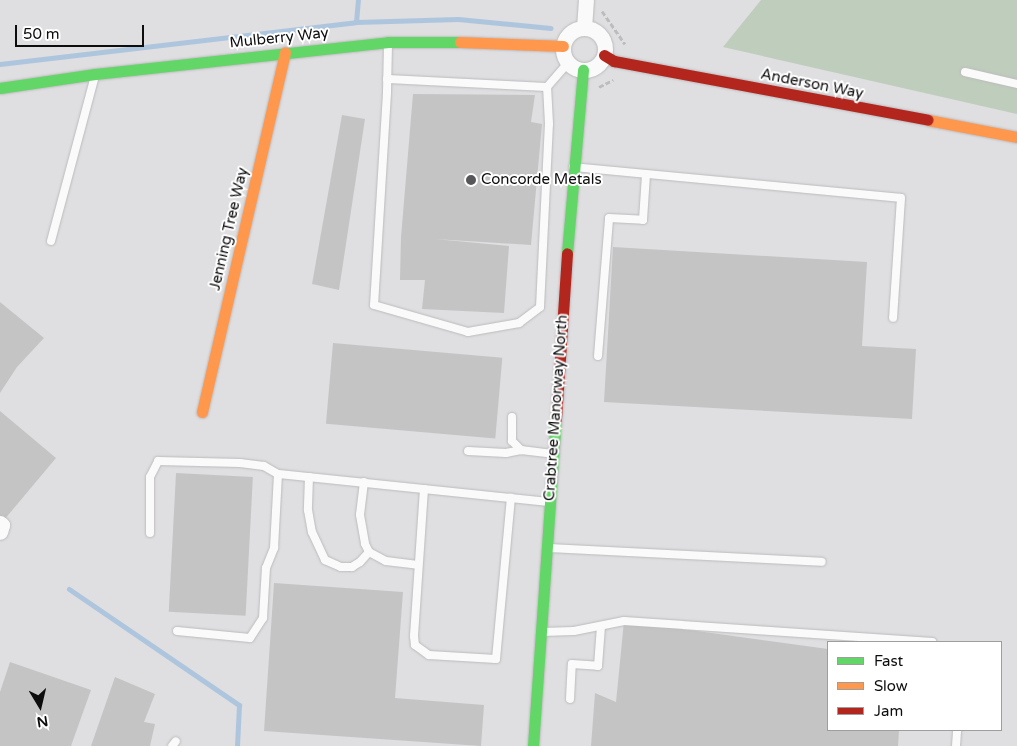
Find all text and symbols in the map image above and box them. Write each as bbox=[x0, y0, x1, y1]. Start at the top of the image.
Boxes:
scale bar bbox=[18, 15, 146, 47]
street label: Mulberry Way bbox=[229, 24, 329, 52]
text: 50 m bbox=[23, 25, 60, 43]
street label: Anderson Way bbox=[759, 65, 865, 103]
street label: Jenning Tree Way bbox=[206, 166, 252, 292]
place label: Concorde Metals bbox=[481, 171, 602, 189]
marker: Concorde Metals bbox=[465, 174, 477, 186]
street label: Crabtree Manorway North bbox=[541, 314, 571, 502]
legend bbox=[827, 641, 1002, 731]
text: Fast bbox=[874, 652, 903, 670]
text: Slow bbox=[874, 677, 908, 695]
north arrow bbox=[15, 681, 65, 731]
text: Jam bbox=[874, 702, 903, 720]
text: N bbox=[36, 712, 49, 731]

